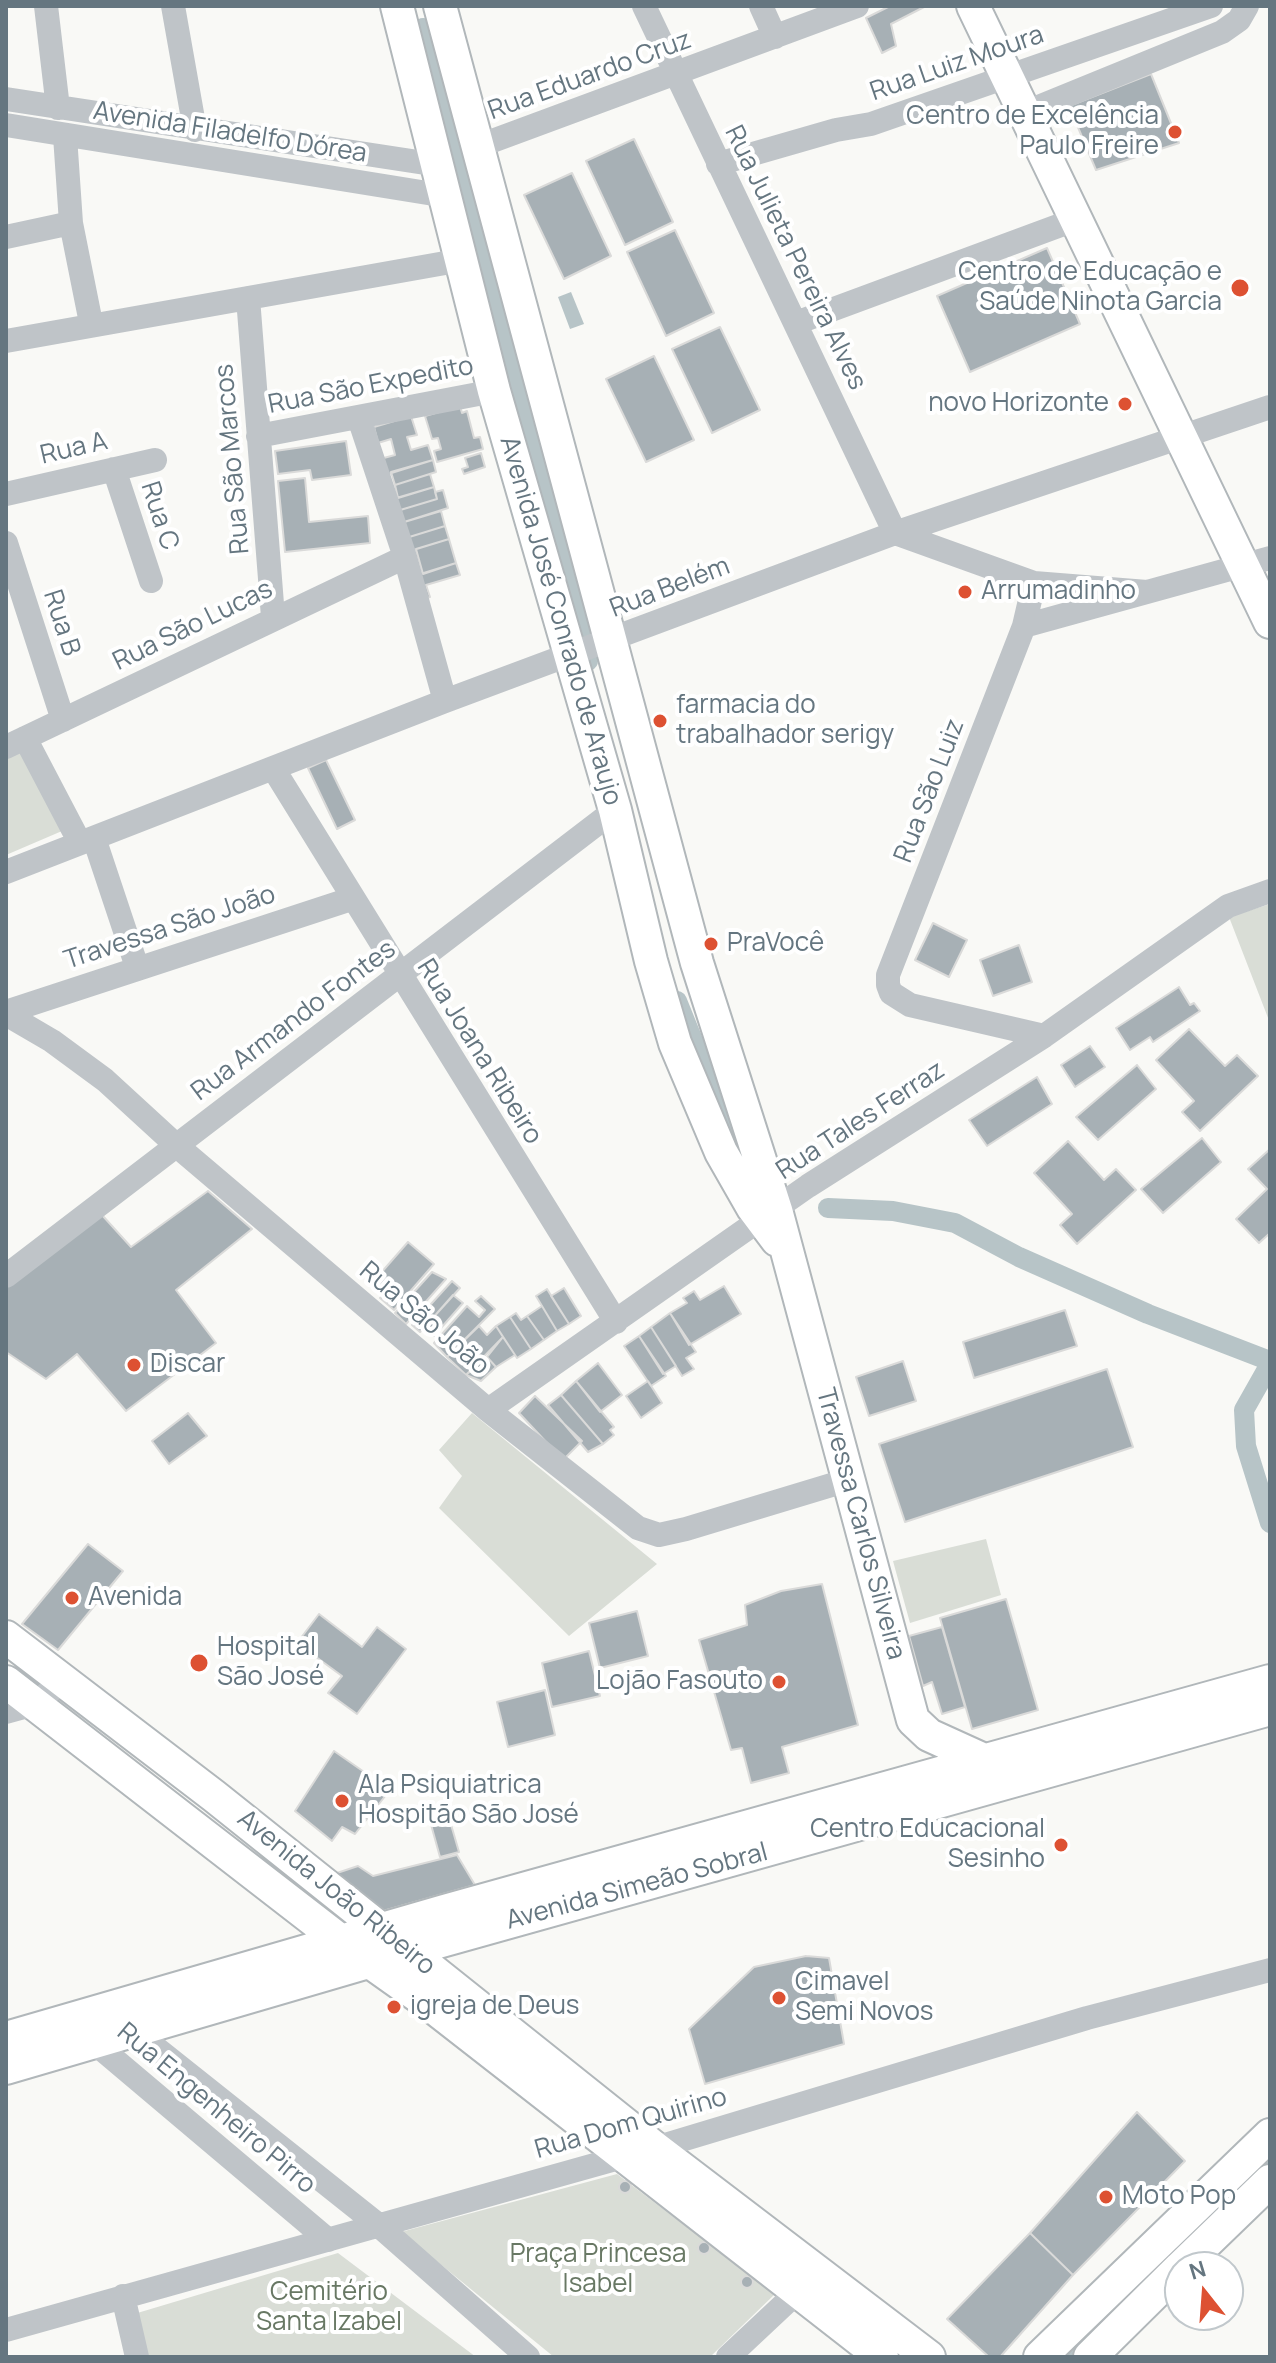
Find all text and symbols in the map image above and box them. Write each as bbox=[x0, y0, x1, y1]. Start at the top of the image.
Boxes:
street label: Rua Luiz Moura bbox=[866, 20, 1048, 108]
street label: Rua Eduardo Cruz bbox=[484, 25, 696, 127]
street label: Avenida Filadelfo Dórea bbox=[91, 96, 369, 170]
place label: Centro de Excelência Paulo Freire bbox=[906, 101, 1159, 162]
street label: Rua Julieta Pereira Alves bbox=[717, 121, 873, 395]
marker: Centro de Excelência Paulo Freire bbox=[1166, 123, 1184, 141]
place label: Centro de Educação e Saúde Ninota Garcia bbox=[958, 257, 1222, 318]
marker: Centro de Educação e Saúde Ninota Garcia bbox=[1229, 277, 1251, 299]
street label: Rua São Expedito bbox=[266, 351, 476, 421]
street label: Rua São Marcos bbox=[209, 363, 257, 555]
place label: novo Horizonte bbox=[928, 388, 1109, 420]
marker: novo Horizonte bbox=[1116, 395, 1134, 413]
street label: Rua A bbox=[37, 426, 111, 472]
street label: Avenida José Conrado de Araujo bbox=[492, 433, 628, 809]
street label: Rua C bbox=[133, 478, 185, 554]
street label: Rua Belém bbox=[606, 551, 734, 625]
street label: Rua São Lucas bbox=[108, 574, 278, 678]
place label: Arrumadinho bbox=[981, 576, 1136, 608]
marker: Arrumadinho bbox=[956, 583, 974, 601]
street label: Rua B bbox=[36, 586, 86, 660]
place label: farmacia do trabalhador serigy bbox=[676, 690, 894, 752]
marker: farmacia do trabalhador serigy bbox=[651, 712, 669, 730]
street label: Rua São Luiz bbox=[888, 715, 972, 867]
street label: Travessa São João bbox=[61, 879, 279, 977]
place label: PraVocê bbox=[727, 928, 824, 960]
street label: Rua Armando Fontes bbox=[186, 934, 402, 1108]
marker: PraVocê bbox=[702, 935, 720, 953]
street label: Rua Joana Ribeiro bbox=[410, 954, 548, 1150]
street label: Rua Tales Ferraz bbox=[771, 1055, 951, 1187]
street label: Rua São João bbox=[353, 1256, 495, 1382]
place label: Discar bbox=[150, 1349, 225, 1381]
marker: Discar bbox=[125, 1356, 143, 1374]
street label: Travessa Carlos Silveira bbox=[809, 1385, 911, 1663]
place label: Avenida bbox=[88, 1582, 182, 1614]
marker: Avenida bbox=[63, 1589, 81, 1607]
place label: Hospital São José bbox=[217, 1632, 324, 1694]
marker: Hospital São José bbox=[188, 1652, 210, 1674]
place label: Lojão Fasouto bbox=[596, 1666, 763, 1698]
marker: Lojão Fasouto bbox=[770, 1673, 788, 1691]
place label: Ala Psiquiatrica Hospitão São José bbox=[358, 1770, 579, 1832]
marker: Ala Psiquiatrica Hospitão São José bbox=[333, 1792, 351, 1810]
street label: Avenida João Ribeiro bbox=[231, 1804, 441, 1982]
place label: Centro Educacional Sesinho bbox=[810, 1814, 1045, 1876]
marker: Centro Educacional Sesinho bbox=[1052, 1836, 1070, 1854]
street label: Avenida Simeão Sobral bbox=[503, 1837, 771, 1937]
place label: Cimavel Semi Novos bbox=[795, 1967, 933, 2028]
marker: Cimavel Semi Novos bbox=[770, 1989, 788, 2007]
place label: igreja de Deus bbox=[410, 1991, 579, 2023]
marker: igreja de Deus bbox=[385, 1998, 403, 2016]
street label: Rua Engenheiro Pirro bbox=[110, 2017, 322, 2201]
street label: Rua Dom Quirino bbox=[532, 2082, 730, 2166]
place label: Moto Pop bbox=[1122, 2181, 1236, 2213]
marker: Moto Pop bbox=[1097, 2188, 1115, 2206]
park label: Praça Princesa Isabel bbox=[510, 2239, 686, 2300]
north arrow bbox=[1164, 2251, 1244, 2331]
text: N bbox=[1186, 2253, 1209, 2287]
park label: Cemitério Santa Izabel bbox=[256, 2277, 402, 2338]

